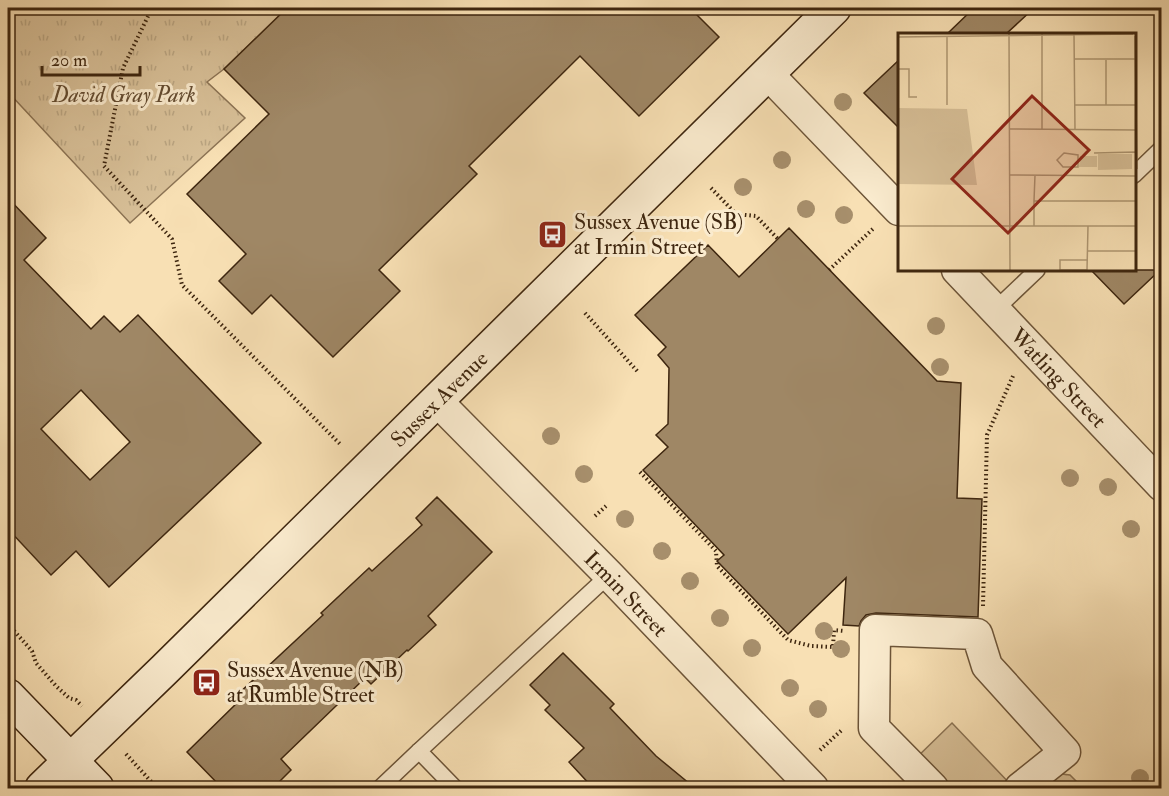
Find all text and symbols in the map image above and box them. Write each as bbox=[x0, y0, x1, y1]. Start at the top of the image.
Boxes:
inset map bbox=[898, 33, 1136, 272]
scale bar bbox=[42, 39, 140, 77]
text: 20 m bbox=[51, 49, 87, 72]
park label: David Gray Park bbox=[51, 81, 196, 109]
place label: Sussex Avenue (SB) at Irmin Street bbox=[574, 208, 743, 261]
bus stop icon: Sussex Avenue (SB) at Irmin Street bbox=[537, 218, 569, 250]
street label: Watling Street bbox=[1003, 321, 1112, 434]
street label: Sussex Avenue bbox=[385, 345, 494, 453]
street label: Irmin Street bbox=[578, 545, 674, 643]
place label: Sussex Avenue (NB) at Rumble Street bbox=[227, 656, 404, 709]
bus stop icon: Sussex Avenue (NB) at Rumble Street bbox=[190, 666, 222, 698]

